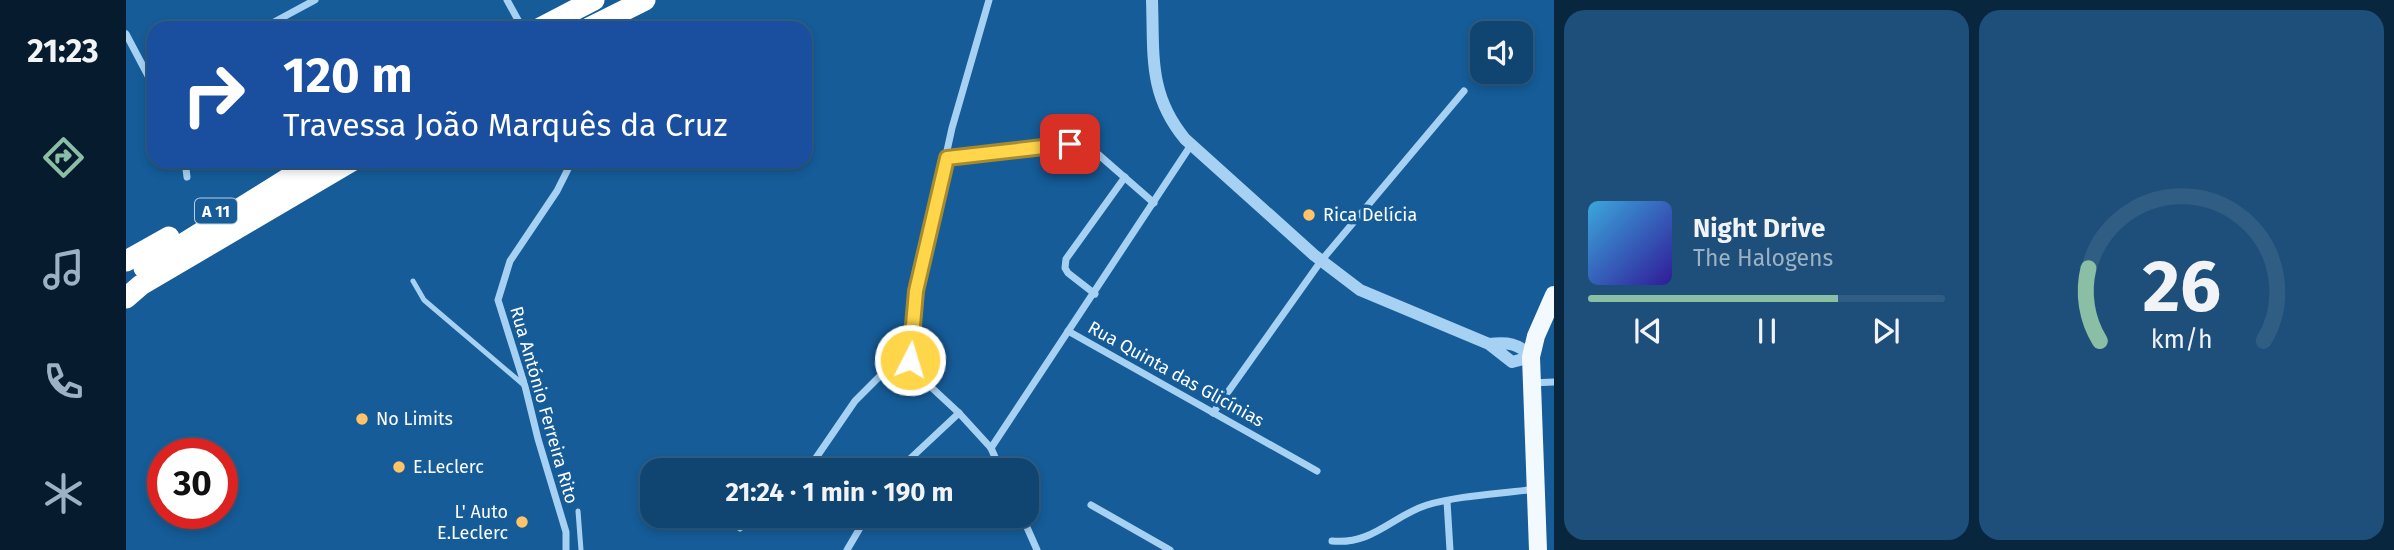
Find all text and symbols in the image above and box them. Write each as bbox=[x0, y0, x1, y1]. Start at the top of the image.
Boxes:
map controls bbox=[1470, 21, 1533, 84]
button: sound bbox=[1470, 21, 1533, 84]
text: 21:23 bbox=[27, 32, 99, 70]
text: 120 m bbox=[283, 46, 413, 105]
icon: right bbox=[168, 49, 259, 140]
text: Travessa João Marquês da Cruz bbox=[283, 106, 727, 144]
pin bbox=[1040, 114, 1100, 174]
icon: arrive bbox=[1051, 125, 1089, 163]
icon: directions bbox=[39, 133, 88, 182]
road number: A 11 bbox=[195, 198, 237, 224]
place label: Rica Delícia bbox=[1323, 204, 1417, 226]
marker: Rica Delícia bbox=[1301, 207, 1317, 223]
text: Night Drive bbox=[1693, 213, 1825, 244]
text: 26 bbox=[2142, 243, 2221, 330]
text: The Halogens bbox=[1693, 244, 1833, 272]
icon: music bbox=[39, 245, 88, 294]
street label: Rua António Ferreira Rito bbox=[505, 304, 583, 506]
icon: previous bbox=[1629, 312, 1667, 350]
icon: pause bbox=[1748, 312, 1786, 350]
icon: next bbox=[1867, 312, 1905, 350]
street label: Rua Quinta das Glicínias bbox=[1084, 316, 1268, 432]
position arrow bbox=[873, 323, 947, 397]
text: km/h bbox=[2151, 325, 2212, 355]
icon: phone bbox=[39, 357, 88, 406]
place label: No Limits bbox=[376, 408, 453, 430]
marker: No Limits bbox=[354, 411, 370, 427]
speed limit sign: 30 bbox=[147, 438, 238, 529]
place label: E.Leclerc bbox=[413, 456, 484, 478]
marker: E.Leclerc bbox=[391, 459, 407, 475]
icon: climate bbox=[39, 469, 88, 518]
text: 21:24 · 1 min · 190 m bbox=[725, 477, 954, 508]
place label: L' Auto E.Leclerc bbox=[437, 501, 508, 544]
marker: L' Auto E.Leclerc bbox=[514, 514, 530, 530]

